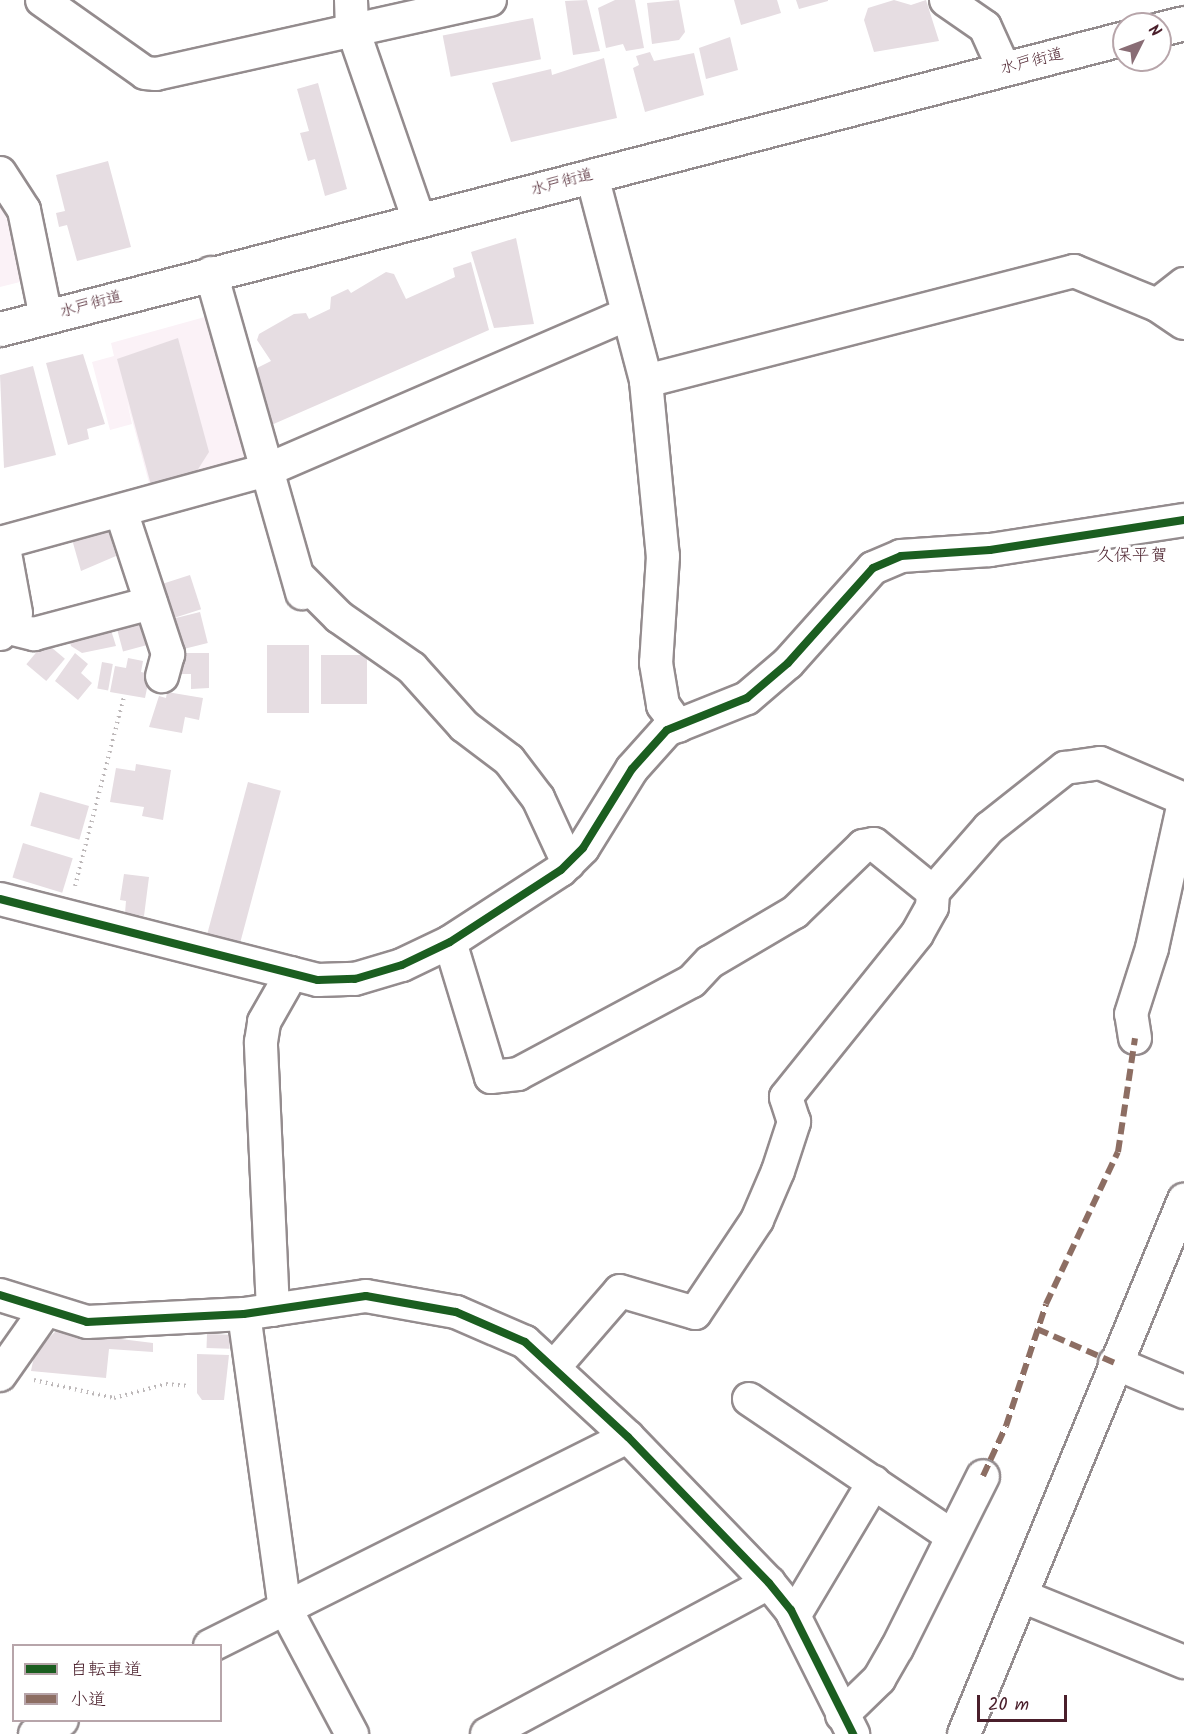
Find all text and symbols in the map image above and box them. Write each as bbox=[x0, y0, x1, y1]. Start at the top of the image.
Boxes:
north arrow bbox=[1112, 12, 1172, 72]
text: N bbox=[1142, 19, 1167, 43]
street label: 水戸街道 bbox=[999, 45, 1065, 79]
street label: 水戸街道 bbox=[529, 165, 595, 201]
street label: 水戸街道 bbox=[58, 287, 124, 323]
district label: 久保平賀 bbox=[1096, 546, 1168, 568]
legend bbox=[12, 1644, 222, 1722]
text: 自転車道 bbox=[70, 1656, 142, 1685]
scale bar bbox=[980, 1683, 1070, 1721]
text: 小道 bbox=[70, 1686, 106, 1715]
text: 20 m bbox=[988, 1691, 1029, 1720]

